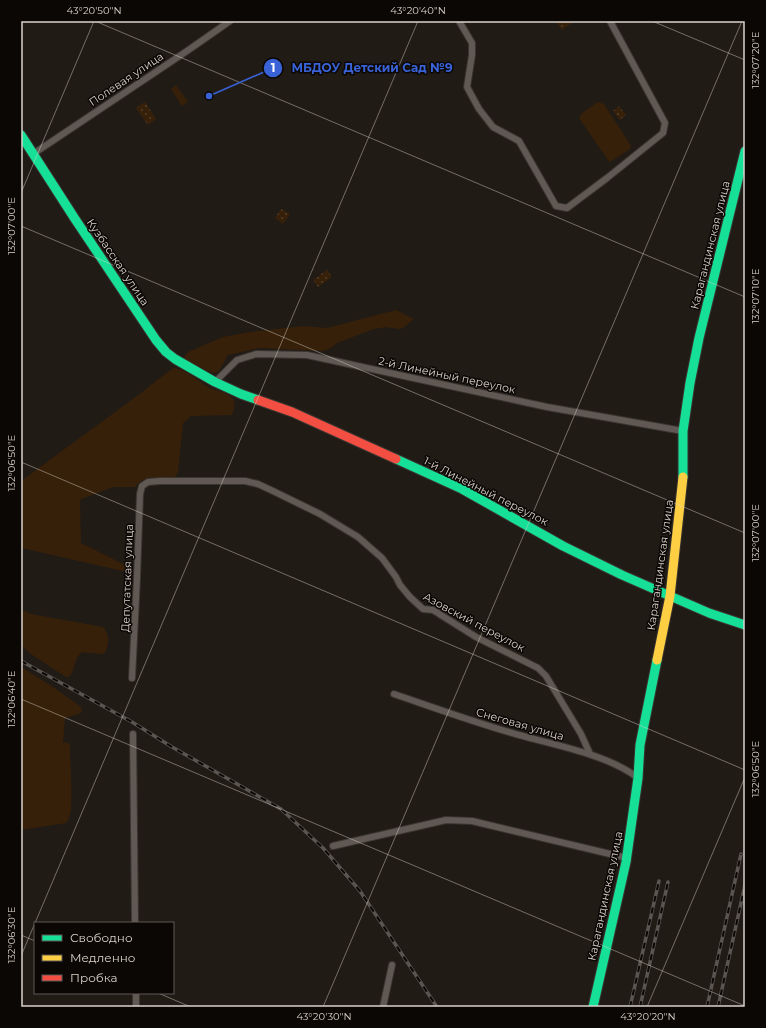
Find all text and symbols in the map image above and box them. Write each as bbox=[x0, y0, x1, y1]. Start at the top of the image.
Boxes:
text: 43°20'50"N bbox=[66, 4, 122, 17]
text: 43°20'40"N bbox=[390, 4, 446, 17]
text: 132°07'20"E bbox=[749, 31, 762, 88]
street label: Полевая улица bbox=[86, 49, 166, 109]
callout: МБДОУ Детский Сад №9 bbox=[263, 56, 460, 80]
text: 1 bbox=[271, 60, 275, 75]
text: МБДОУ Детский Сад №9 bbox=[291, 60, 453, 75]
street label: Карагандинская улица bbox=[687, 179, 733, 311]
text: 132°07'00"E bbox=[5, 197, 18, 255]
street label: Кузбасская улица bbox=[84, 216, 152, 308]
text: 132°07'10"E bbox=[749, 268, 762, 324]
street label: 2-й Линейный переулок bbox=[377, 354, 518, 397]
text: 132°06'50"E bbox=[5, 434, 18, 491]
street label: 1-й Линейный переулок bbox=[421, 453, 551, 529]
street label: Карагандинская улица bbox=[644, 499, 676, 631]
text: 132°07'00"E bbox=[749, 504, 762, 562]
street label: Депутатская улица bbox=[118, 524, 136, 632]
street label: Азовский переулок bbox=[421, 589, 528, 655]
text: 132°06'40"E bbox=[5, 670, 18, 728]
street label: Снеговая улица bbox=[474, 705, 566, 743]
text: 132°06'50"E bbox=[749, 740, 762, 797]
street label: Карагандинская улица bbox=[584, 830, 626, 962]
text: 132°06'30"E bbox=[5, 906, 18, 963]
legend bbox=[34, 922, 174, 994]
text: Свободно bbox=[70, 930, 133, 945]
text: Медленно bbox=[70, 950, 136, 965]
text: Пробка bbox=[70, 970, 118, 985]
text: 43°20'30"N bbox=[296, 1010, 352, 1023]
text: 43°20'20"N bbox=[620, 1010, 676, 1023]

